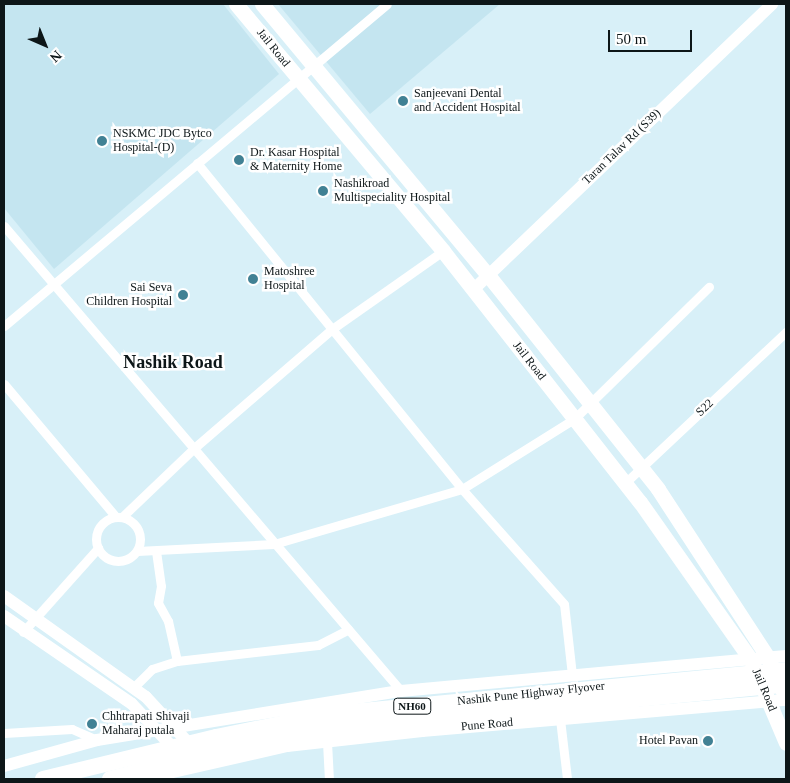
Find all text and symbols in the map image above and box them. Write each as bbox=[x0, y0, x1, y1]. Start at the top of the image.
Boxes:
north arrow bbox=[20, 20, 70, 70]
scale bar bbox=[610, 20, 694, 52]
street label: Jail Road bbox=[252, 25, 294, 71]
text: 50 m bbox=[616, 31, 646, 47]
text: N bbox=[47, 47, 65, 65]
place label: Sanjeevani Dental and Accident Hospital bbox=[414, 87, 536, 115]
marker: Sanjeevani Dental and Accident Hospital bbox=[396, 94, 410, 108]
street label: Taran Talav Rd (S39) bbox=[577, 103, 667, 191]
place label: NSKMC JDC Bytco Hospital-(D) bbox=[113, 127, 212, 155]
marker: NSKMC JDC Bytco Hospital-(D) bbox=[95, 134, 109, 148]
place label: Dr. Kasar Hospital & Maternity Home bbox=[250, 146, 354, 174]
marker: Dr. Kasar Hospital & Maternity Home bbox=[232, 153, 246, 167]
place label: Nashikroad Multispeciality Hospital bbox=[334, 177, 465, 205]
marker: Nashikroad Multispeciality Hospital bbox=[316, 184, 330, 198]
place label: Matoshree Hospital bbox=[264, 265, 325, 293]
marker: Matoshree Hospital bbox=[246, 272, 260, 286]
place label: Sai Seva Children Hospital bbox=[75, 281, 172, 309]
marker: Sai Seva Children Hospital bbox=[176, 288, 190, 302]
street label: Jail Road bbox=[509, 338, 549, 384]
district label: Nashik Road bbox=[117, 351, 229, 373]
street label: S22 bbox=[693, 396, 717, 420]
street label: Jail Road bbox=[748, 665, 780, 715]
street label: Nashik Pune Highway Flyover bbox=[448, 678, 614, 710]
road number: NH60 bbox=[392, 698, 432, 714]
place label: Chhtrapati Shivaji Maharaj putala bbox=[102, 710, 201, 738]
street label: Pune Road bbox=[456, 715, 518, 735]
marker: Chhtrapati Shivaji Maharaj putala bbox=[86, 718, 98, 730]
place label: Hotel Pavan bbox=[630, 734, 698, 748]
marker: Hotel Pavan bbox=[702, 735, 714, 747]

